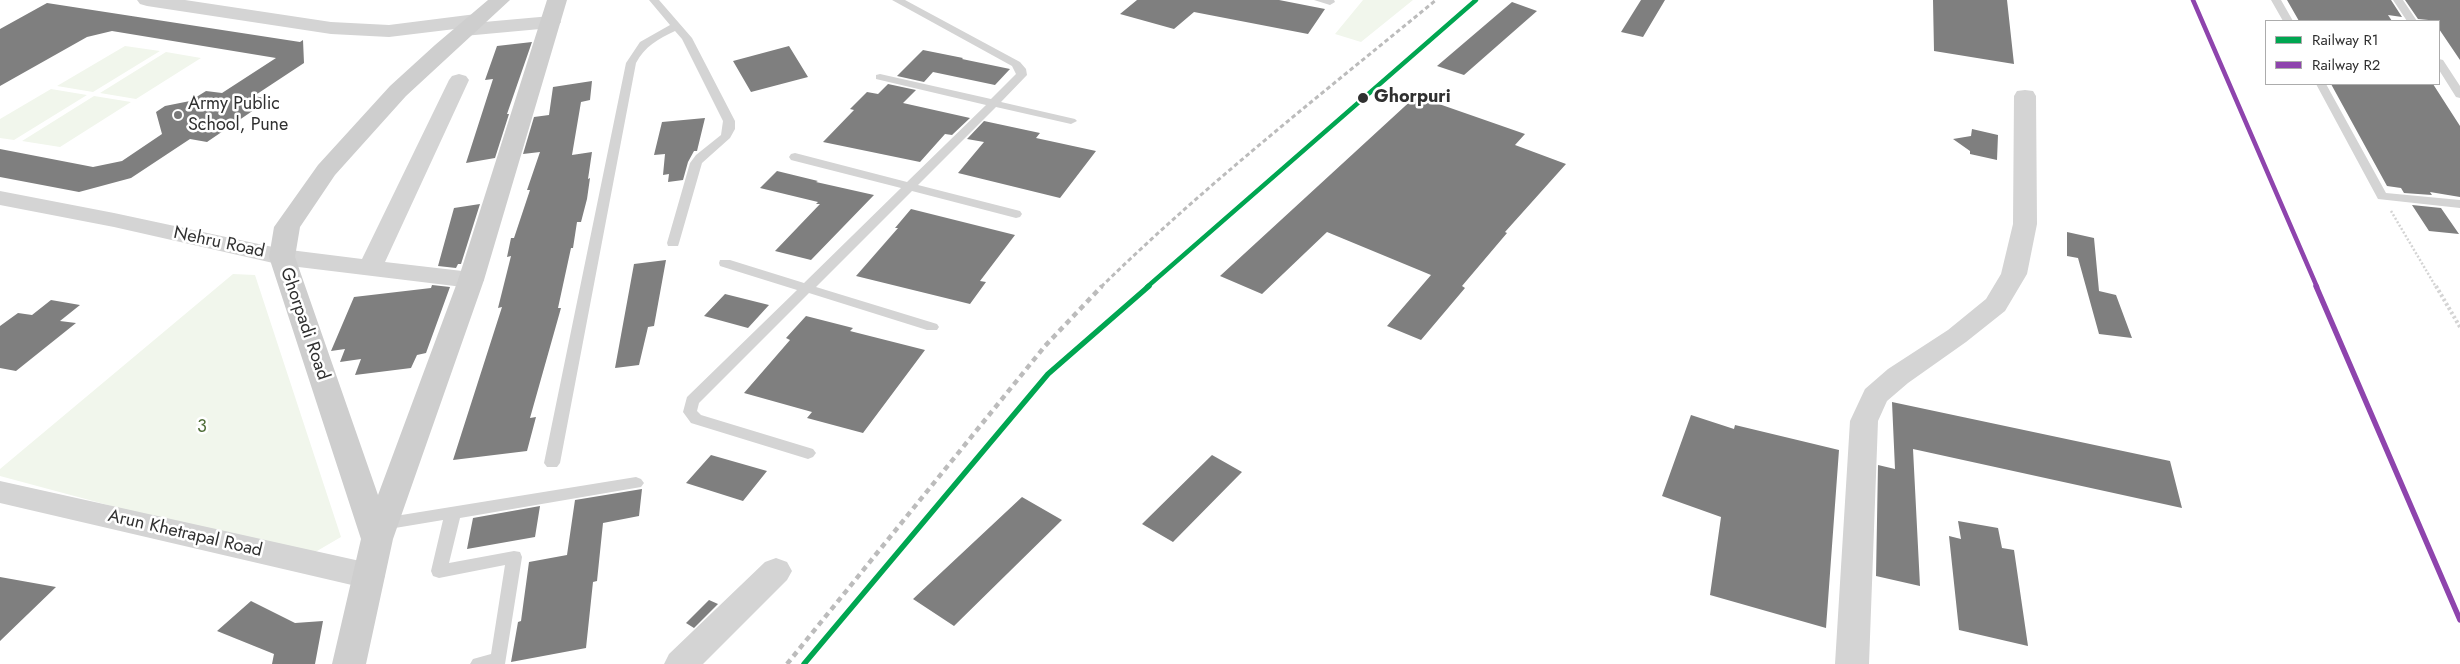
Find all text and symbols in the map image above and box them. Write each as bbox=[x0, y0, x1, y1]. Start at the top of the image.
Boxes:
legend bbox=[2265, 20, 2440, 85]
text: Railway R1 bbox=[2312, 29, 2379, 51]
text: Railway R2 bbox=[2312, 54, 2380, 76]
place label: Ghorpuri bbox=[1374, 87, 1451, 109]
marker: Ghorpuri bbox=[1356, 91, 1370, 105]
place label: Army Public School, Pune bbox=[188, 94, 288, 136]
marker: Army Public School, Pune bbox=[172, 109, 184, 121]
street label: Nehru Road bbox=[172, 223, 266, 263]
street label: Ghorpadi Road bbox=[275, 265, 333, 383]
park label: 3 bbox=[197, 417, 207, 439]
street label: Arun Khetrapal Road bbox=[106, 506, 264, 562]

